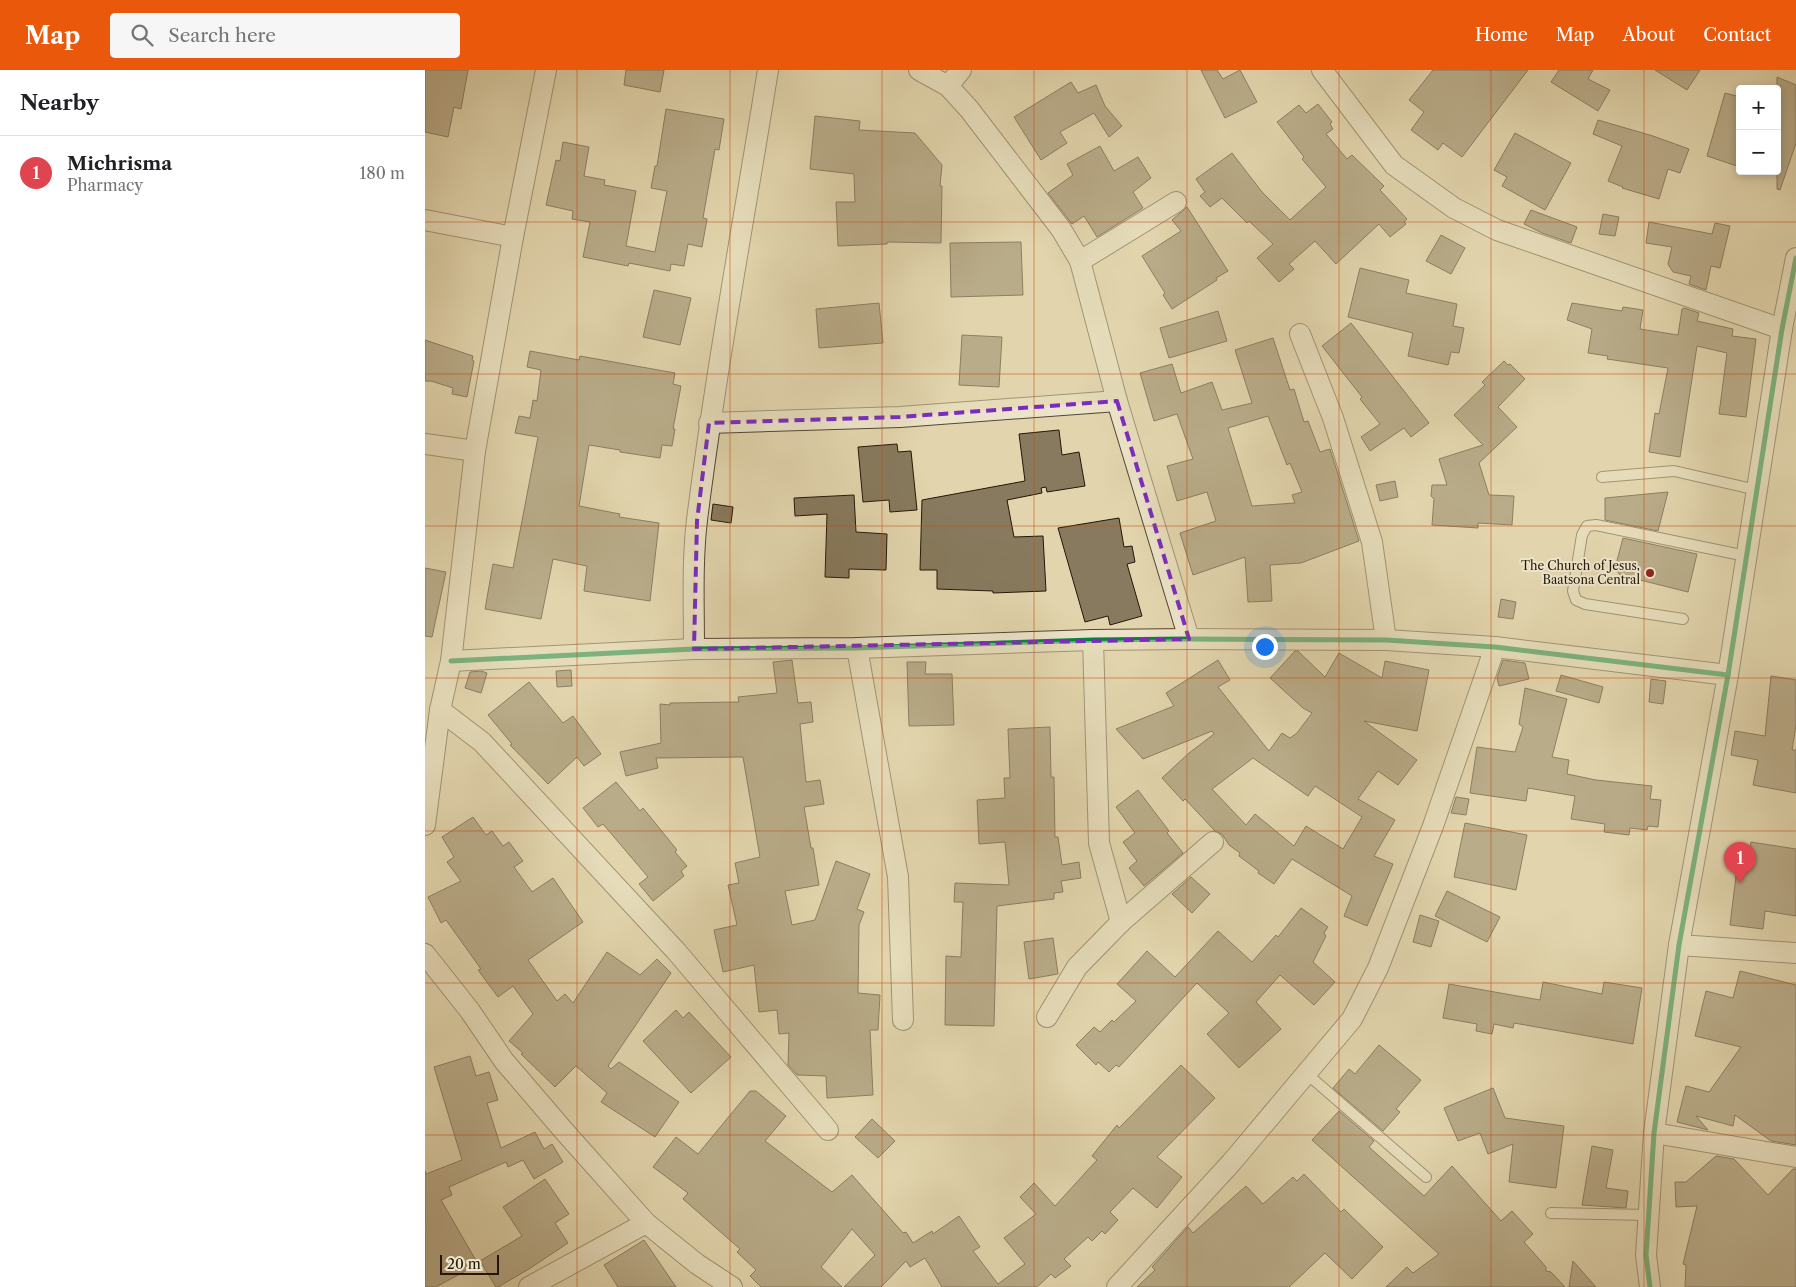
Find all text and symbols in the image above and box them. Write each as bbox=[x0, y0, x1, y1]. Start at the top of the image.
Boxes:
search box bbox=[110, 13, 460, 58]
text: Map bbox=[25, 21, 80, 50]
icon: search bbox=[128, 21, 156, 49]
text: Search here bbox=[168, 24, 276, 47]
text: Home bbox=[1475, 24, 1528, 46]
text: Map bbox=[1556, 24, 1594, 46]
text: About bbox=[1622, 24, 1675, 46]
text: Contact bbox=[1703, 24, 1771, 46]
map controls bbox=[1736, 85, 1781, 175]
button: + bbox=[1736, 85, 1781, 130]
text: Nearby bbox=[20, 90, 99, 115]
button: − bbox=[1736, 130, 1781, 175]
text: Michrisma bbox=[67, 152, 172, 175]
text: 1 bbox=[32, 163, 40, 183]
text: 180 m bbox=[359, 163, 405, 183]
text: Pharmacy bbox=[67, 175, 143, 195]
place label: The Church of Jesus, Baatsona Central bbox=[1521, 558, 1640, 587]
marker: The Church of Jesus, Baatsona Central bbox=[1644, 567, 1656, 579]
your location bbox=[1252, 634, 1278, 660]
pin: 1 bbox=[1724, 842, 1756, 883]
scale bar bbox=[440, 1252, 499, 1275]
text: 20 m bbox=[447, 1255, 481, 1273]

